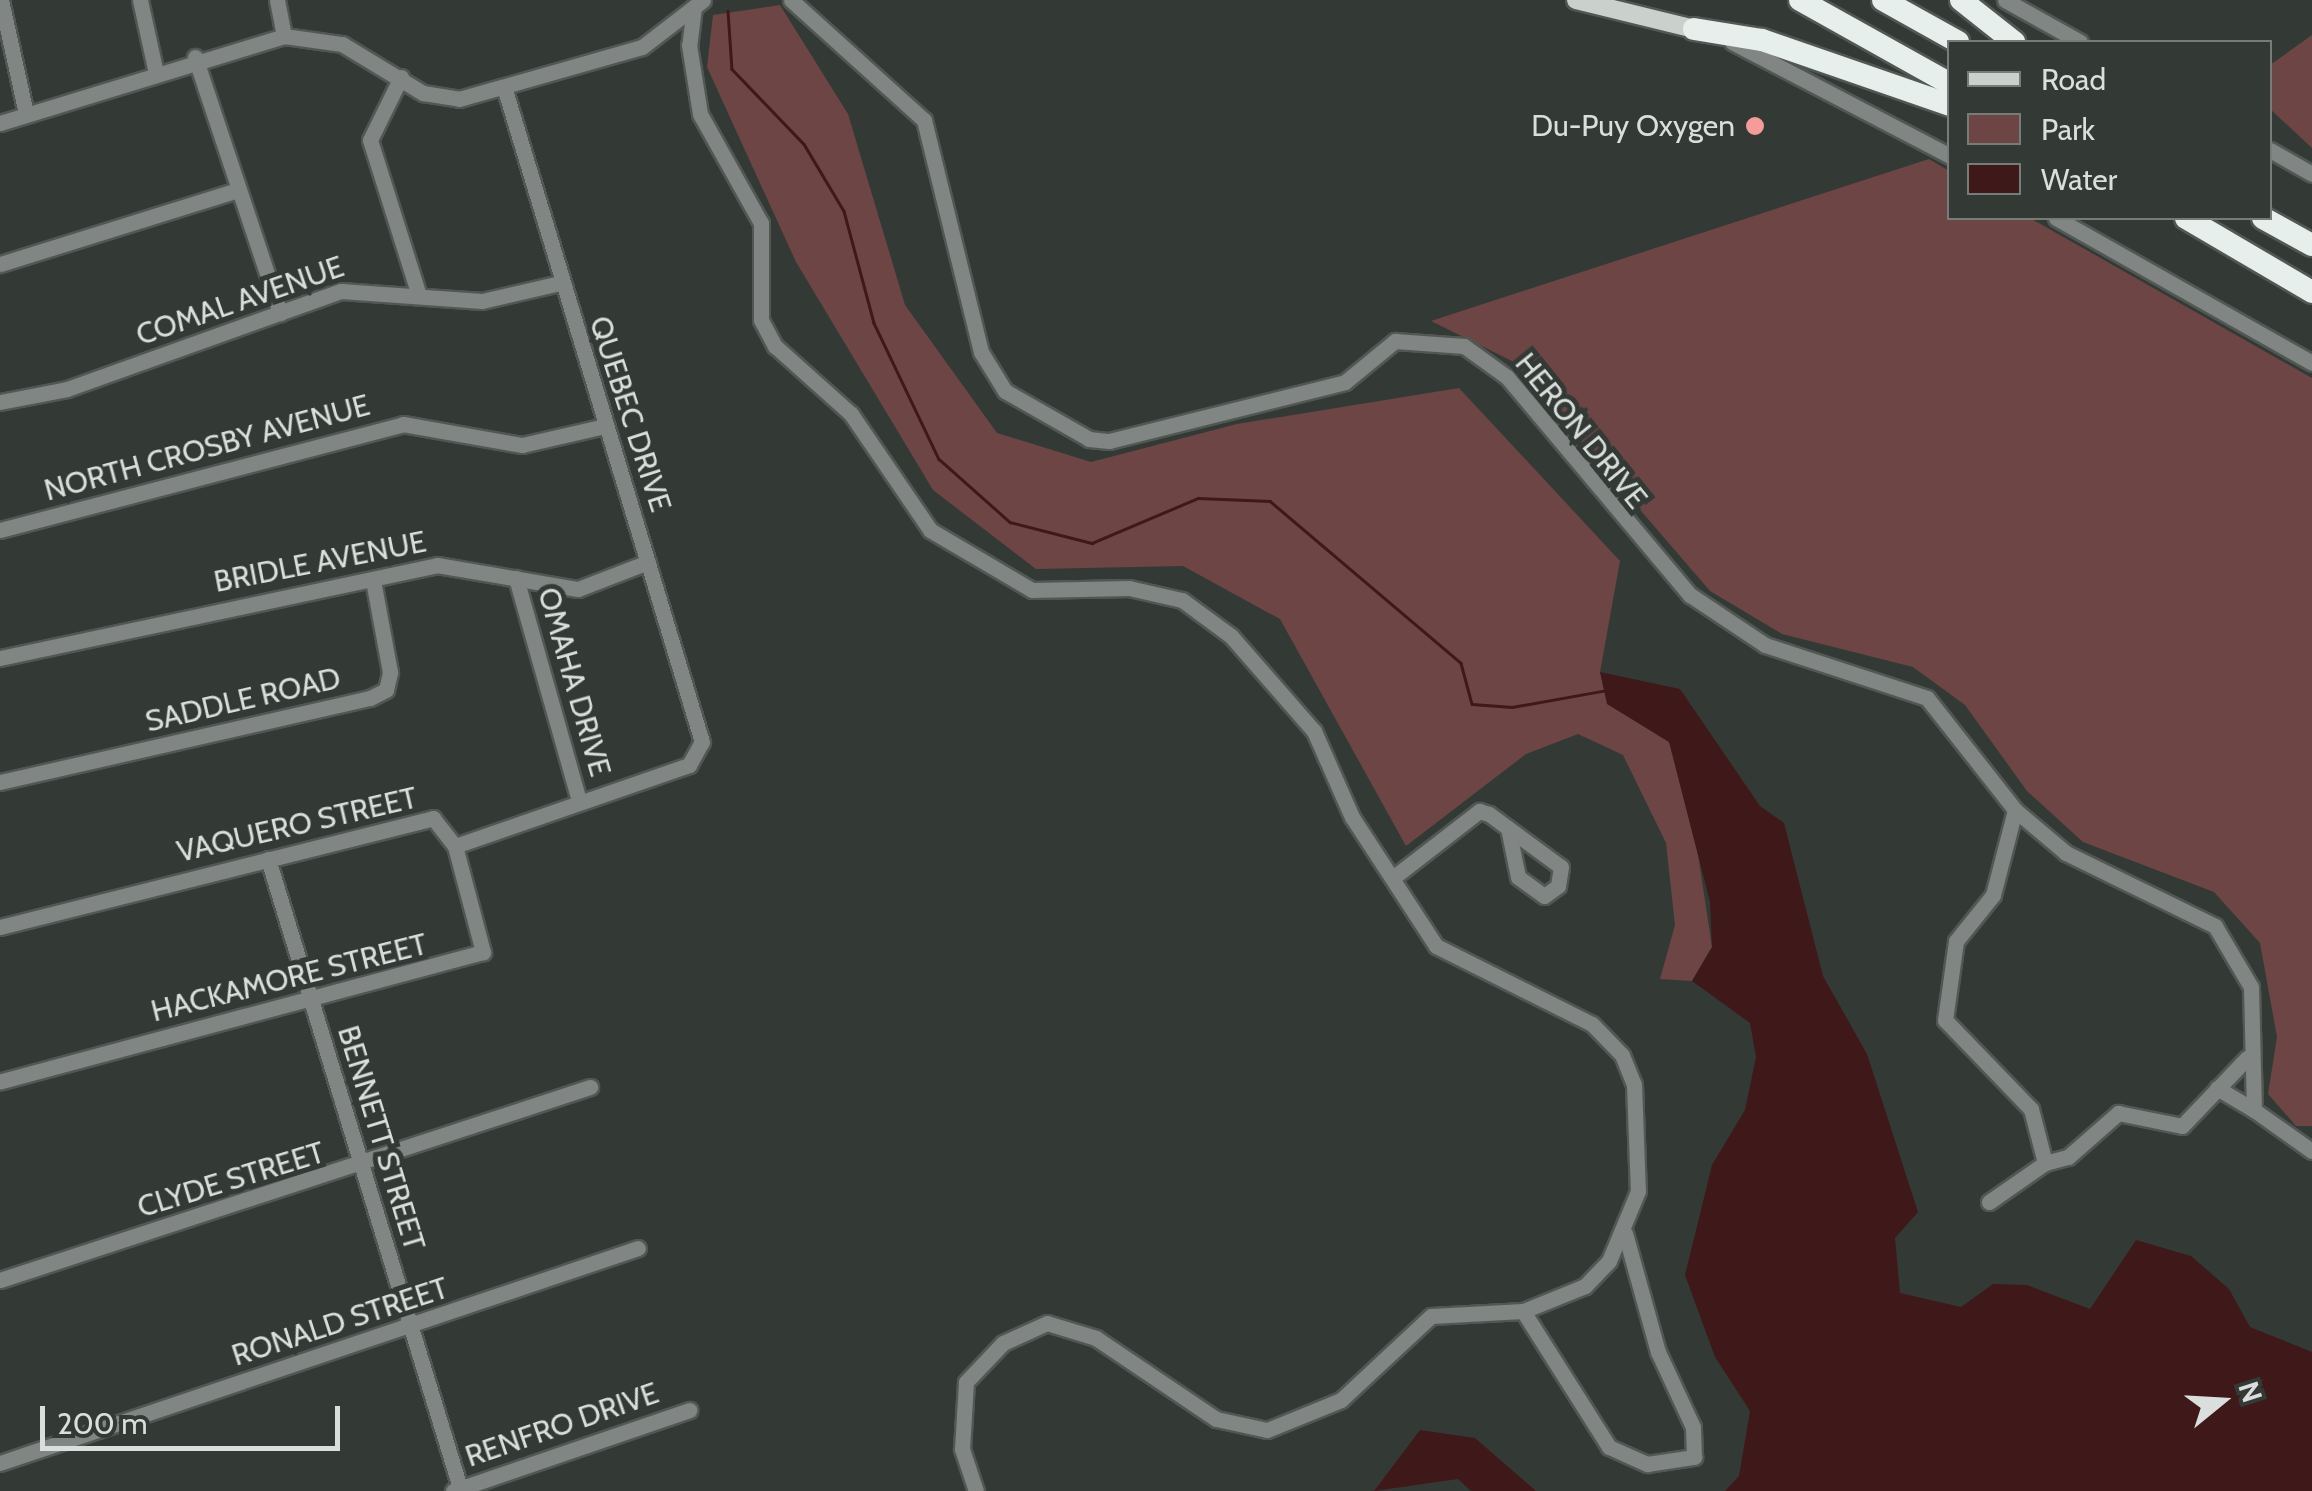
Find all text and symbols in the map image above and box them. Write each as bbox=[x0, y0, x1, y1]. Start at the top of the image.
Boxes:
legend bbox=[1947, 40, 2272, 220]
text: Road bbox=[2041, 61, 2106, 98]
place label: Du-Puy Oxygen bbox=[1531, 108, 1735, 144]
text: Park bbox=[2041, 111, 2095, 148]
marker: Du-Puy Oxygen bbox=[1744, 115, 1766, 137]
text: Water bbox=[2041, 161, 2117, 198]
street label: COMAL AVENUE bbox=[132, 249, 348, 353]
street label: QUEBEC DRIVE bbox=[581, 312, 679, 516]
street label: HERON DRIVE bbox=[1507, 346, 1655, 516]
street label: NORTH CROSBY AVENUE bbox=[40, 387, 374, 509]
street label: BRIDLE AVENUE bbox=[211, 524, 429, 600]
street label: OMAHA DRIVE bbox=[530, 583, 618, 781]
street label: SADDLE ROAD bbox=[142, 660, 344, 740]
street label: VAQUERO STREET bbox=[173, 780, 421, 870]
street label: HACKAMORE STREET bbox=[147, 926, 431, 1030]
street label: BENNETT STREET bbox=[330, 1021, 432, 1255]
street label: CLYDE STREET bbox=[133, 1134, 329, 1226]
street label: RONALD STREET bbox=[227, 1270, 453, 1374]
north arrow bbox=[2172, 1351, 2272, 1451]
street label: RENFRO DRIVE bbox=[461, 1375, 663, 1475]
text: N bbox=[2231, 1377, 2270, 1406]
scale bar bbox=[45, 1386, 345, 1448]
text: 200 m bbox=[57, 1405, 148, 1442]

